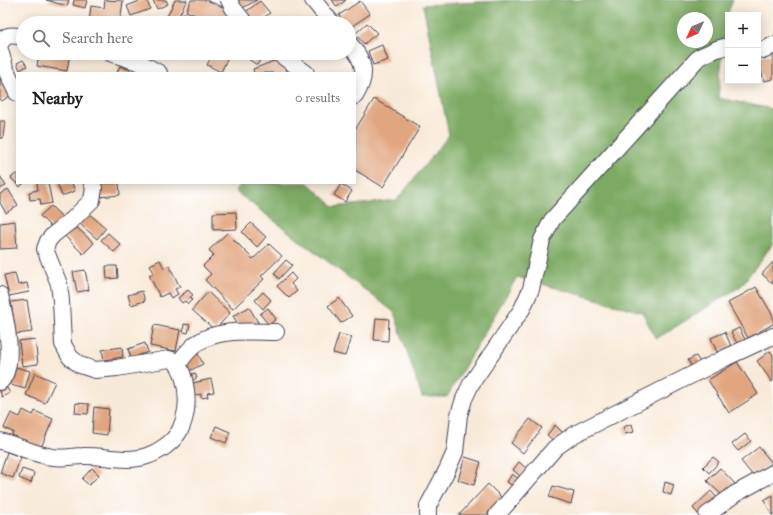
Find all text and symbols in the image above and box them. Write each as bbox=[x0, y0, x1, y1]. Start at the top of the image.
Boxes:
north arrow bbox=[677, 12, 713, 48]
map controls bbox=[725, 12, 761, 84]
button: + bbox=[725, 12, 761, 48]
search box bbox=[16, 16, 356, 60]
icon: search bbox=[30, 27, 52, 49]
text: Search here bbox=[62, 29, 133, 47]
button: − bbox=[725, 48, 761, 84]
text: Nearby bbox=[32, 88, 83, 109]
text: 0 results bbox=[295, 90, 340, 106]

